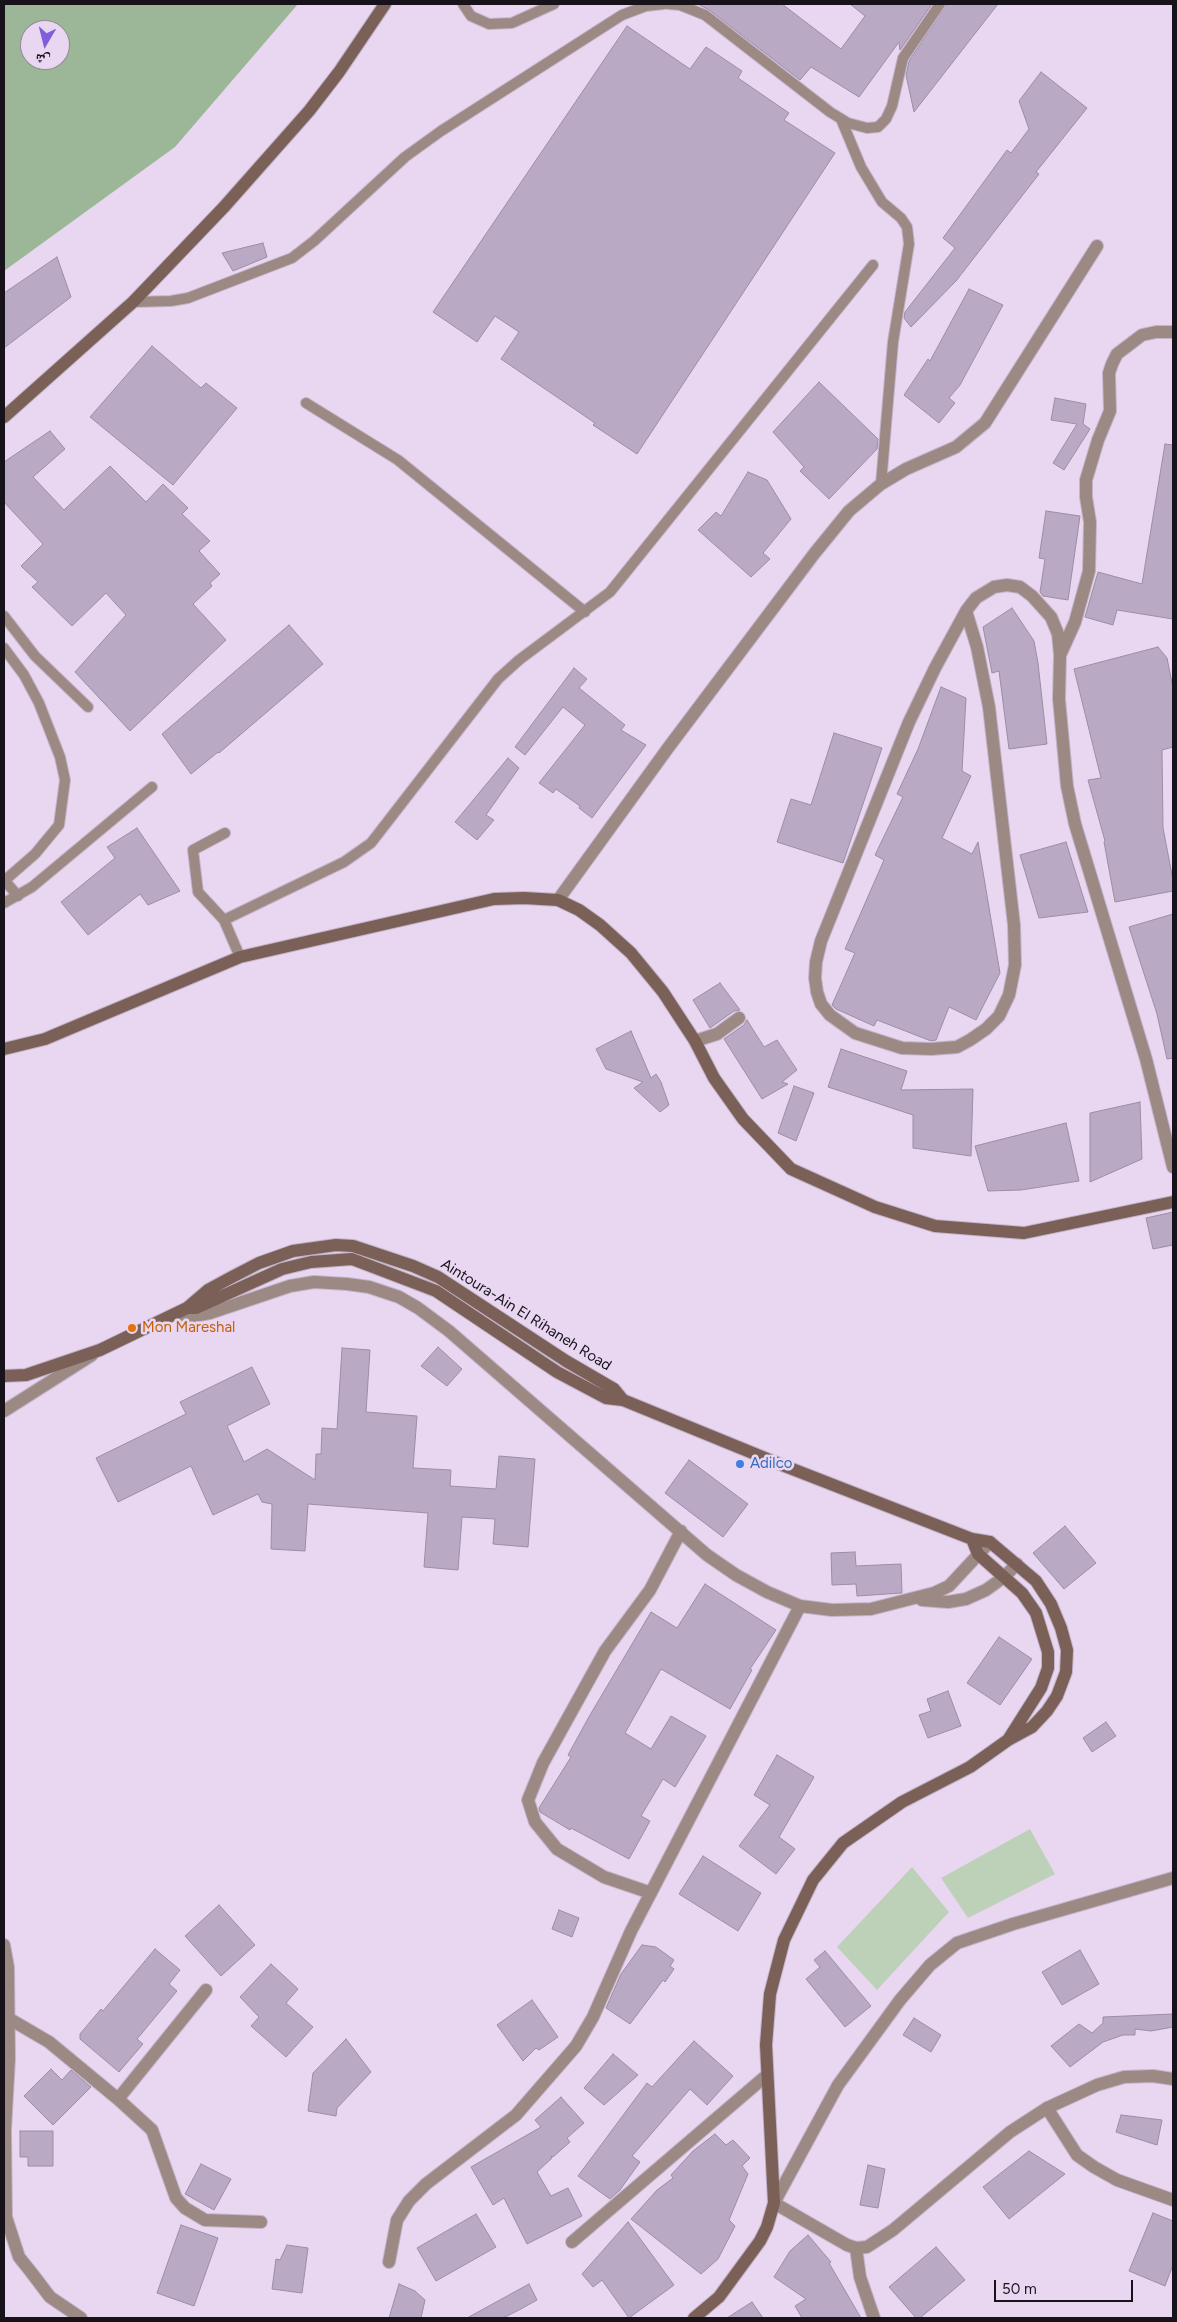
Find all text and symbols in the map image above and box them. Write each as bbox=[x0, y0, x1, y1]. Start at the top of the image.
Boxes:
north arrow bbox=[20, 20, 70, 70]
text: ش bbox=[34, 50, 52, 69]
street label: Aintoura-Ain El Rihaneh Road bbox=[438, 1255, 614, 1375]
place label: Mon Mareshal bbox=[142, 1319, 235, 1337]
marker: Mon Mareshal bbox=[126, 1322, 138, 1334]
place label: Adilco bbox=[750, 1455, 792, 1473]
marker: Adilco bbox=[734, 1458, 746, 1470]
scale bar bbox=[997, 2270, 1136, 2302]
text: 50 m bbox=[1002, 2280, 1037, 2298]

